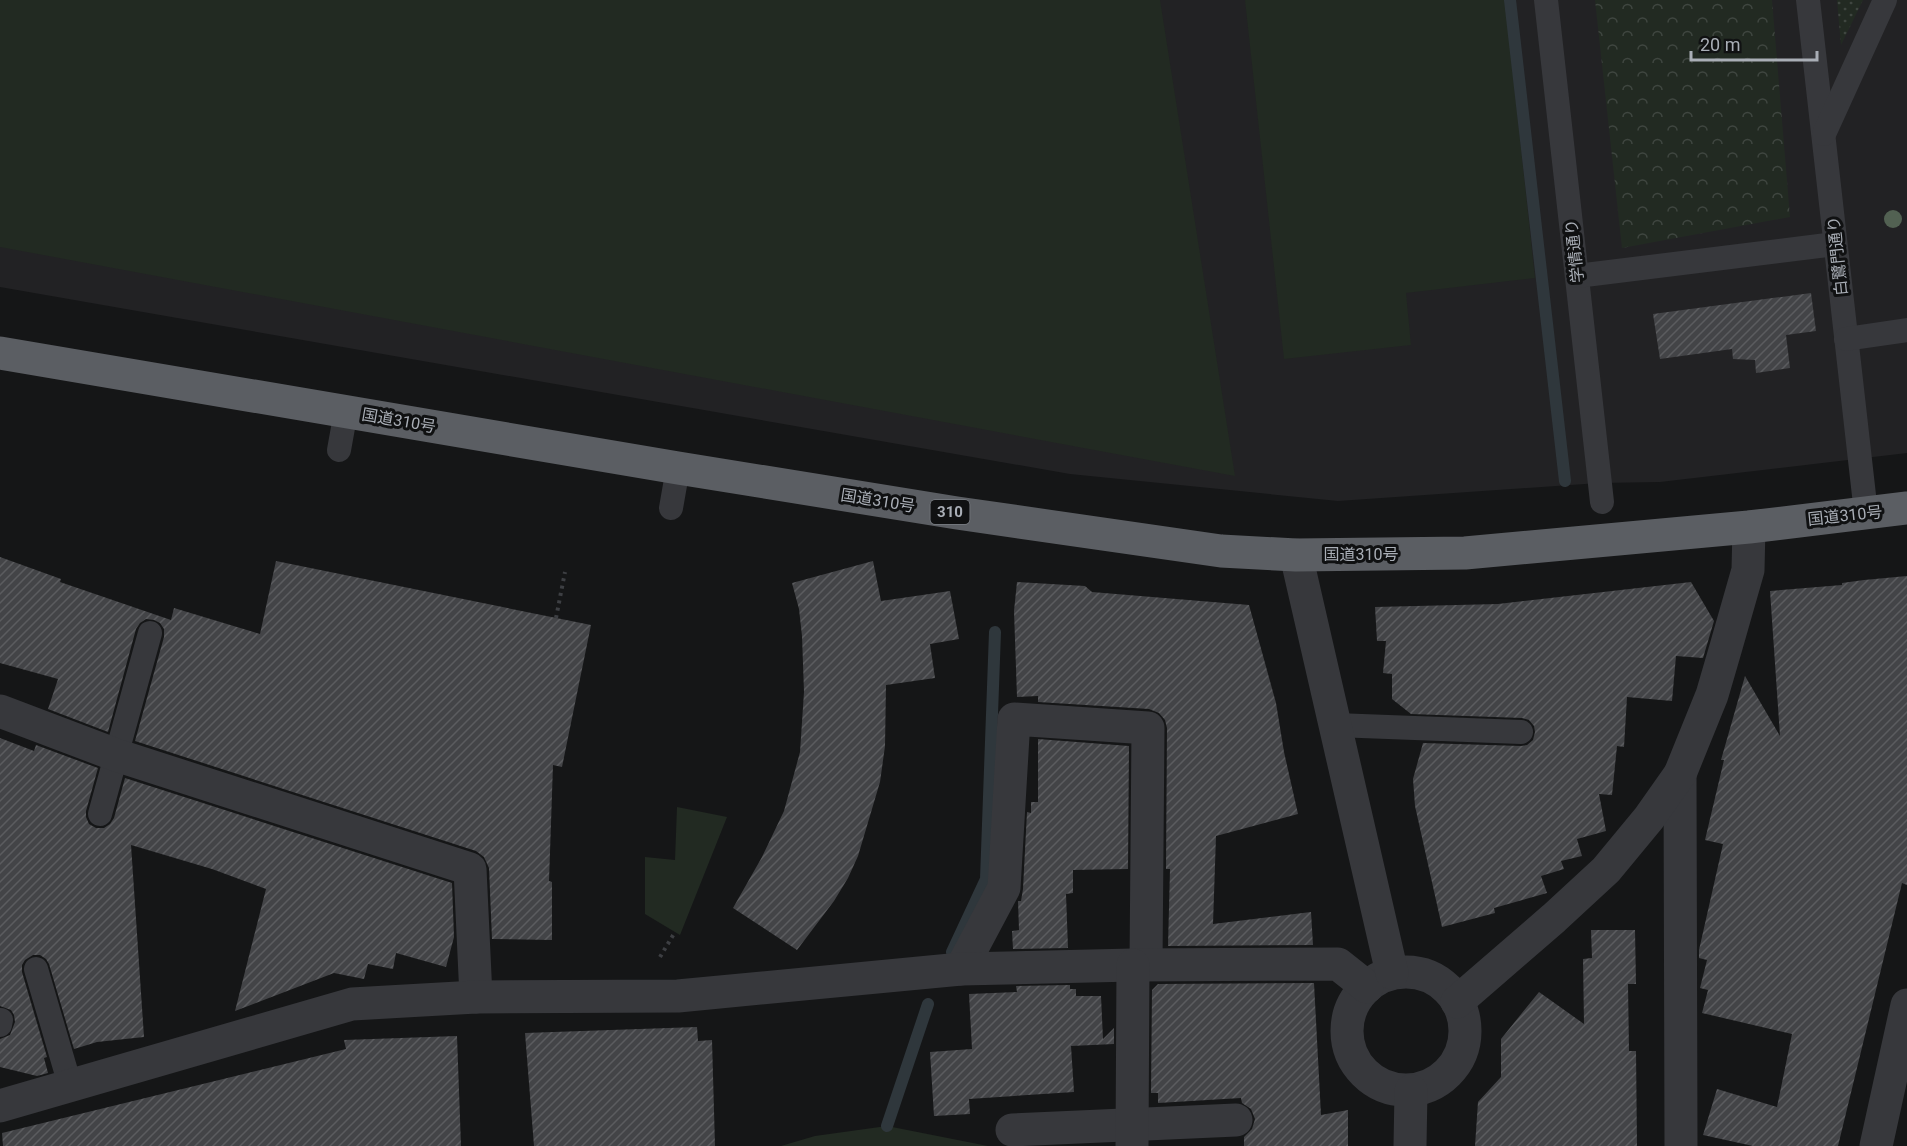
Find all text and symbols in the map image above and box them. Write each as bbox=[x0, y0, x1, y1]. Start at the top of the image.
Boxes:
scale bar bbox=[1691, 24, 1817, 62]
text: 20 m bbox=[1700, 34, 1740, 55]
street label: 白鷺門通り bbox=[1824, 215, 1851, 297]
street label: 学情通り bbox=[1562, 218, 1587, 284]
street label: 国道310号 bbox=[360, 405, 437, 436]
street label: 国道310号 bbox=[839, 485, 916, 516]
road number: 310 bbox=[930, 500, 970, 524]
street label: 国道310号 bbox=[1807, 502, 1883, 529]
street label: 国道310号 bbox=[1324, 545, 1398, 564]

